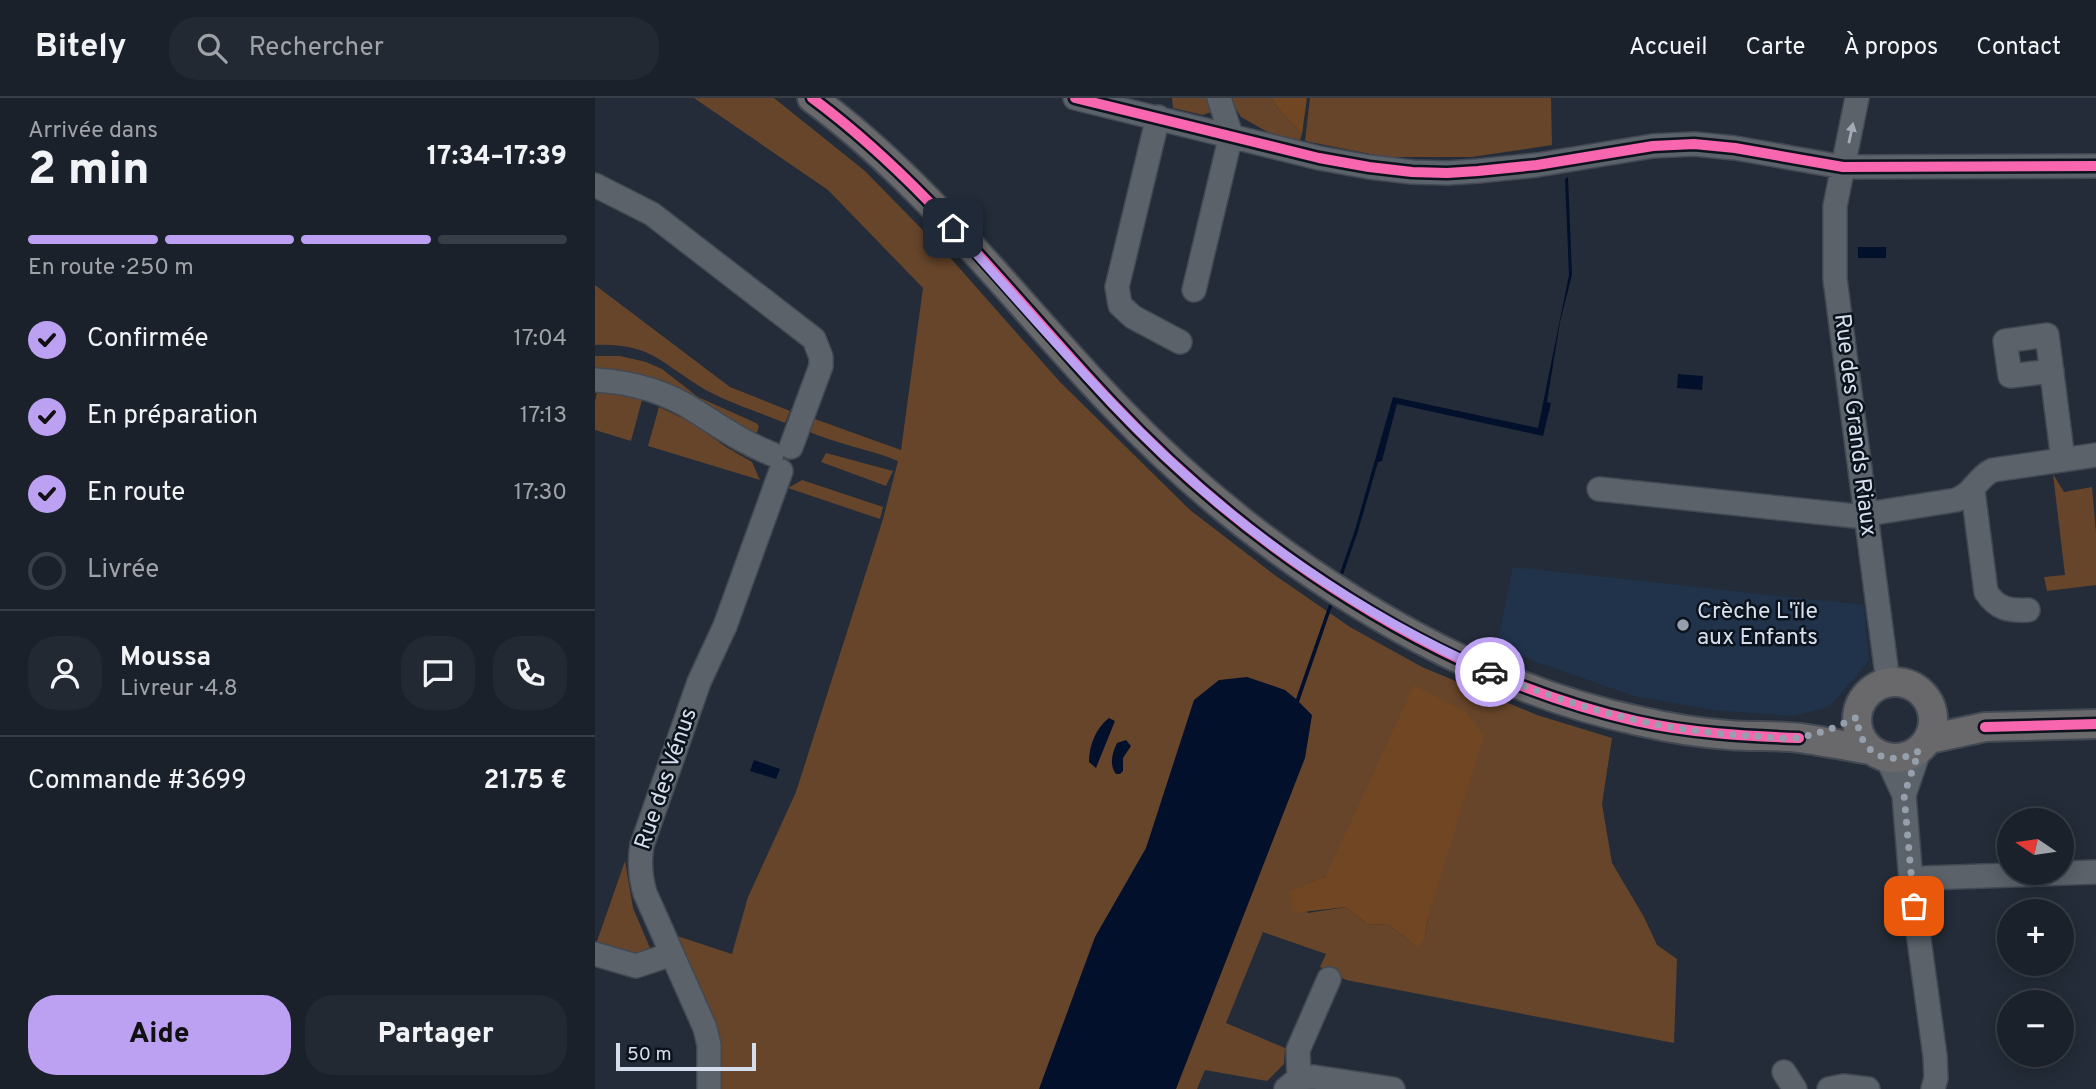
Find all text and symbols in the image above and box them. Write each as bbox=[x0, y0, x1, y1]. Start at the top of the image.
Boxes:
search box bbox=[169, 17, 659, 80]
text: Bitely bbox=[35, 27, 127, 69]
icon: search bbox=[193, 29, 231, 67]
text: Rechercher bbox=[249, 32, 384, 65]
text: Accueil bbox=[1629, 33, 1708, 63]
text: Carte bbox=[1746, 33, 1805, 63]
text: À propos bbox=[1843, 33, 1938, 63]
text: Contact bbox=[1976, 33, 2061, 63]
text: Arrivée dans bbox=[28, 117, 158, 146]
one-way arrow bbox=[1846, 122, 1857, 144]
text: 17:34–17:39 bbox=[427, 141, 567, 174]
text: 2 min bbox=[28, 142, 150, 201]
pin bbox=[923, 198, 983, 258]
icon: home bbox=[934, 209, 972, 247]
text: En route · 250 m bbox=[28, 254, 194, 283]
street label: Rue des Grands Riaux bbox=[1826, 312, 1882, 538]
icon: check bbox=[28, 321, 66, 359]
text: Confirmée bbox=[87, 323, 209, 356]
text: 17:04 bbox=[513, 325, 567, 354]
icon: check bbox=[28, 398, 66, 436]
text: En préparation bbox=[87, 400, 258, 433]
text: 17:13 bbox=[520, 402, 567, 431]
icon: check bbox=[28, 475, 66, 513]
text: En route bbox=[87, 477, 185, 510]
text: 17:30 bbox=[514, 479, 567, 508]
text: Livrée bbox=[87, 554, 159, 587]
place label: Crèche L'ïle aux Enfants bbox=[1697, 598, 1818, 653]
marker: Crèche L'ïle aux Enfants bbox=[1675, 617, 1691, 633]
button: person bbox=[28, 636, 102, 710]
button: chat bbox=[401, 636, 475, 710]
button: phone bbox=[493, 636, 567, 710]
courier bbox=[1455, 637, 1525, 707]
text: Moussa bbox=[120, 642, 211, 675]
icon: car bbox=[1471, 653, 1509, 691]
text: Livreur · 4.8 bbox=[120, 675, 238, 704]
street label: Rue des Vénus bbox=[629, 704, 705, 854]
text: Commande #3699 bbox=[28, 765, 247, 798]
text: 21.75 € bbox=[484, 765, 567, 798]
north arrow bbox=[1997, 808, 2074, 886]
map controls bbox=[1997, 808, 2074, 1067]
pin bbox=[1884, 876, 1944, 936]
icon: bag bbox=[1895, 887, 1933, 925]
button: + bbox=[1997, 899, 2074, 976]
button: − bbox=[1997, 990, 2074, 1067]
button: Aide bbox=[28, 995, 291, 1075]
button: Partager bbox=[305, 995, 567, 1075]
scale bar bbox=[616, 1040, 756, 1072]
text: 50 m bbox=[627, 1043, 672, 1067]

